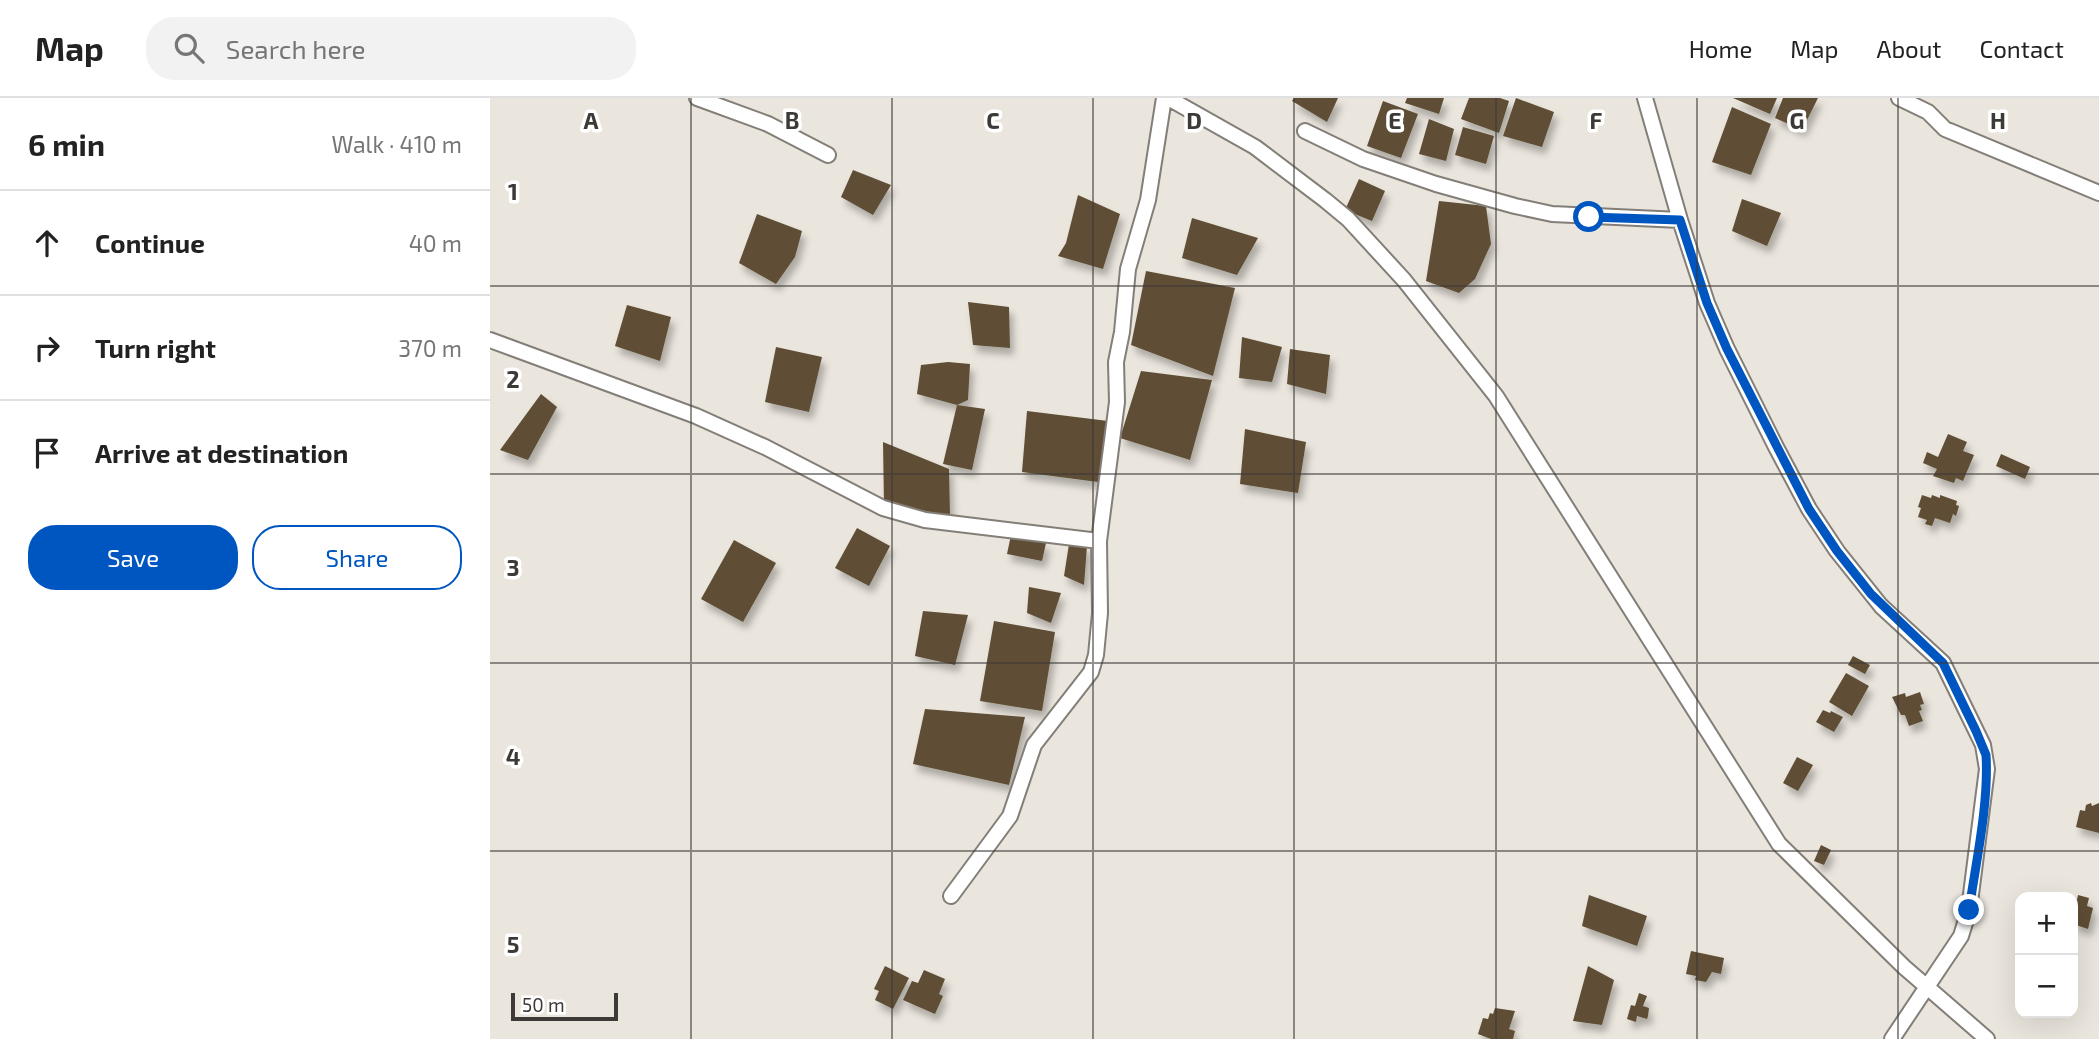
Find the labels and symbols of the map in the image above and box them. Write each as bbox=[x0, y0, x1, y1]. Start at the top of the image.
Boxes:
text: A bbox=[583, 106, 599, 134]
text: B bbox=[785, 106, 799, 134]
text: C bbox=[986, 106, 1000, 134]
text: D bbox=[1186, 106, 1202, 134]
text: E bbox=[1388, 106, 1402, 134]
text: F bbox=[1590, 106, 1603, 134]
text: G bbox=[1790, 106, 1804, 134]
text: H bbox=[1990, 106, 2006, 134]
text: 1 bbox=[508, 177, 518, 205]
route start bbox=[1573, 201, 1604, 232]
text: 2 bbox=[506, 365, 520, 393]
text: 3 bbox=[506, 553, 520, 581]
text: 4 bbox=[506, 742, 520, 770]
route end bbox=[1953, 894, 1984, 925]
text: 5 bbox=[507, 930, 519, 958]
scale bar bbox=[511, 990, 618, 1022]

